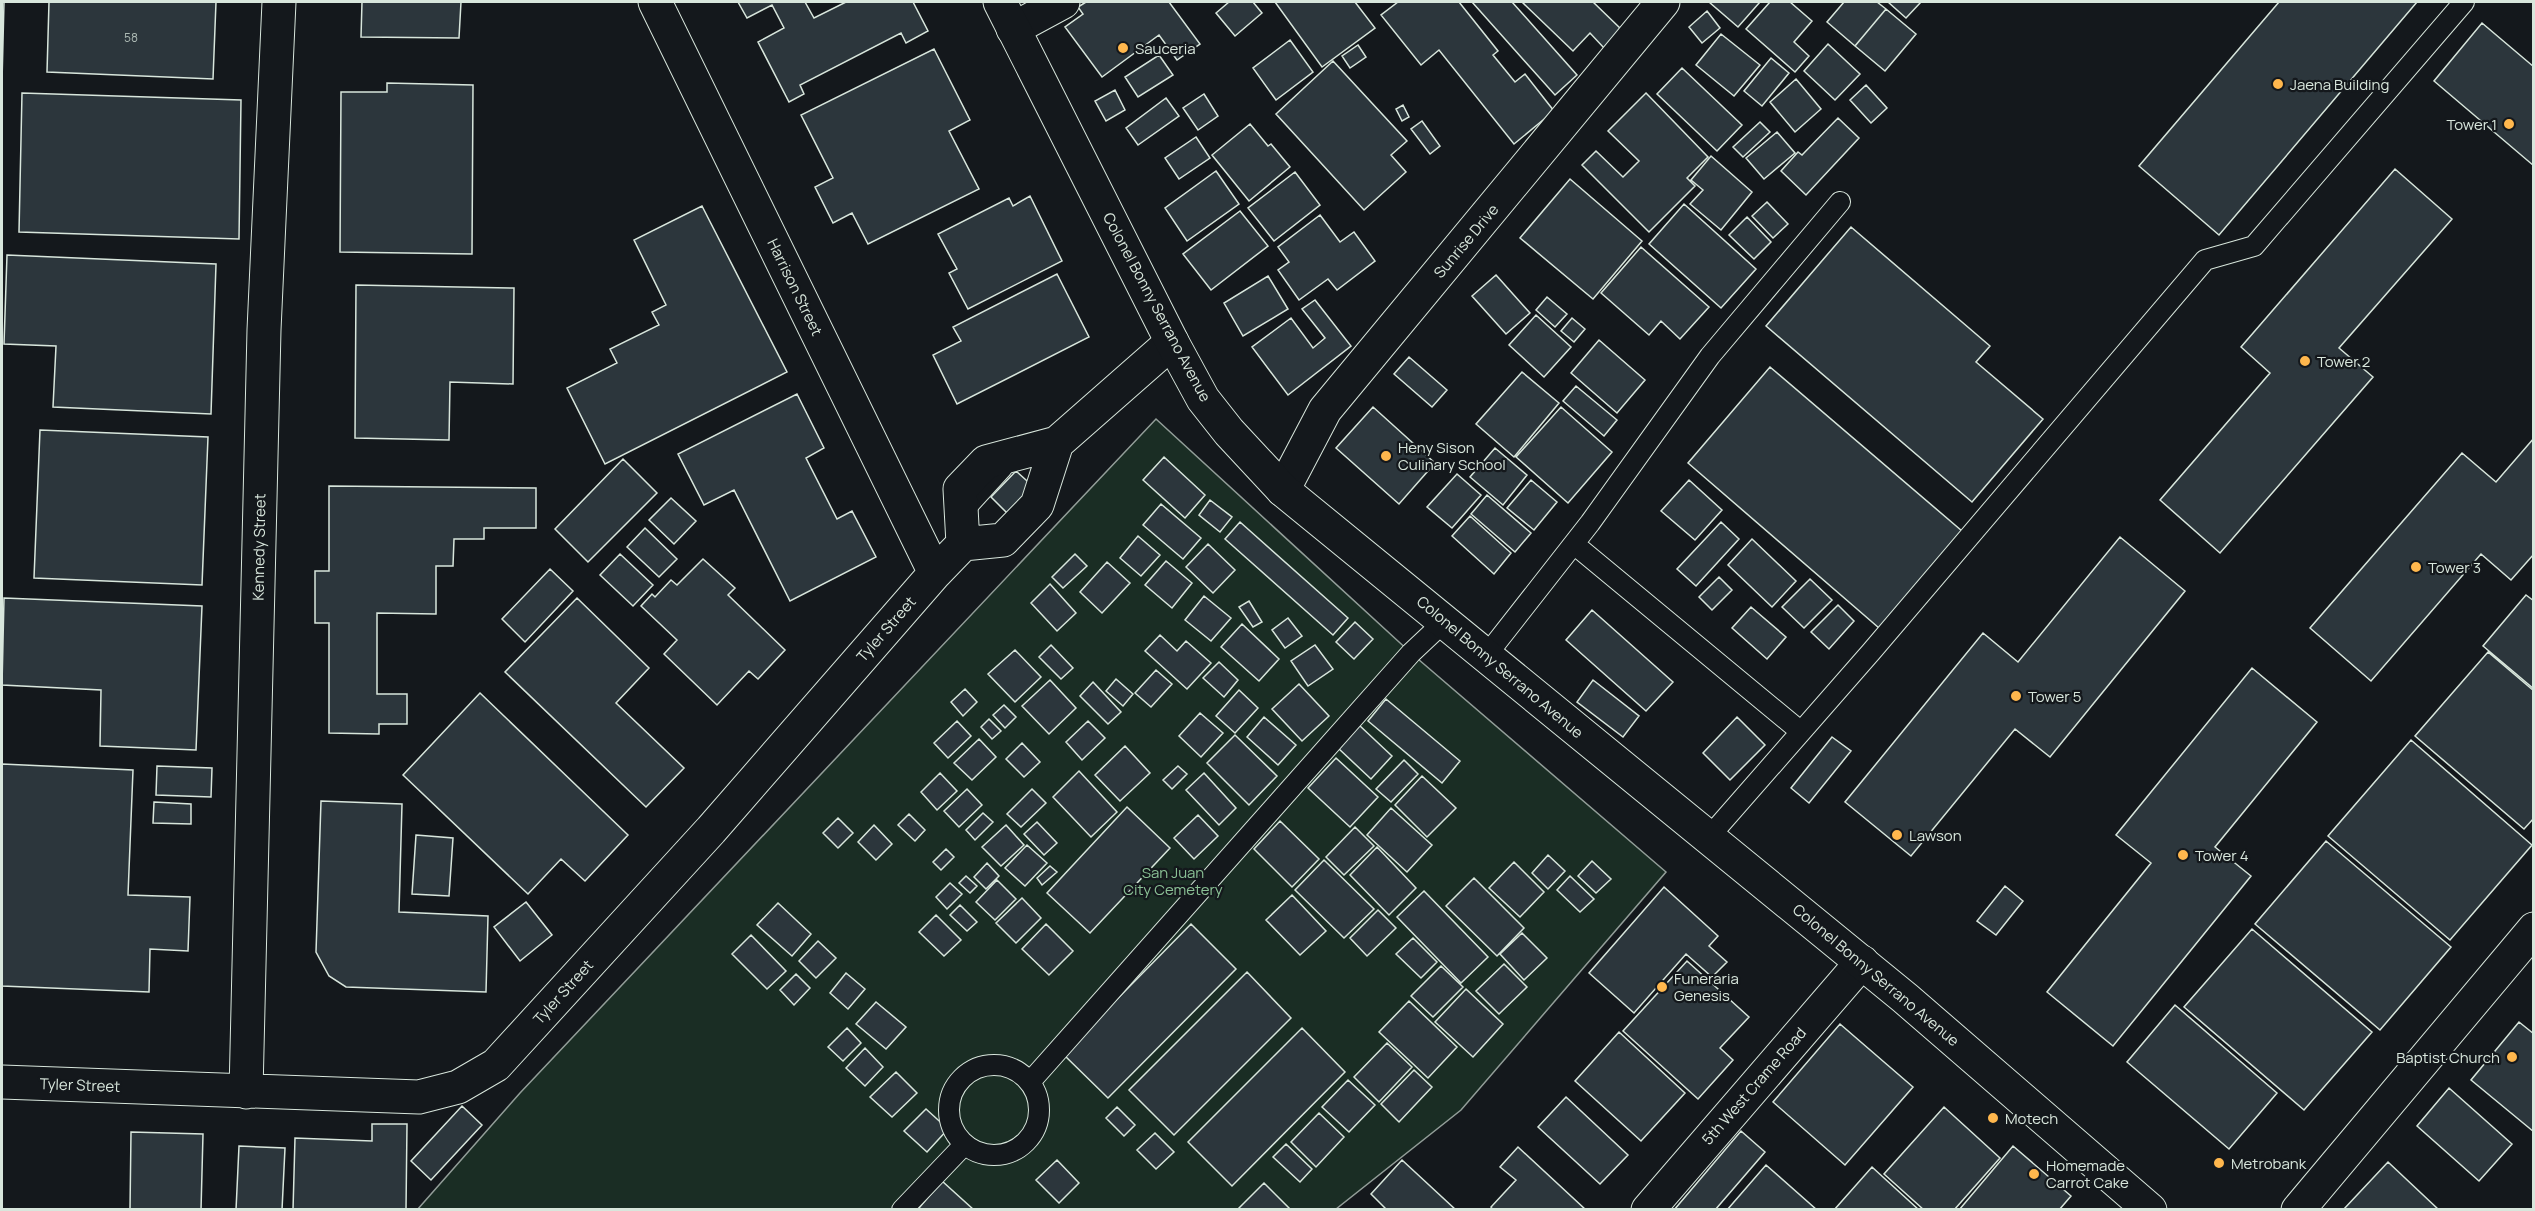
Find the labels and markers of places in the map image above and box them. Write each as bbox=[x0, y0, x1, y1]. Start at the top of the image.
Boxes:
place label: Sauceria bbox=[1135, 38, 1196, 59]
marker: Sauceria bbox=[1116, 41, 1130, 55]
place label: Jaena Building bbox=[2290, 74, 2389, 95]
marker: Jaena Building bbox=[2271, 77, 2285, 91]
place label: Tower 1 bbox=[2446, 114, 2497, 135]
marker: Tower 1 bbox=[2502, 117, 2516, 131]
place label: Tower 2 bbox=[2317, 351, 2370, 372]
marker: Tower 2 bbox=[2298, 354, 2312, 368]
place label: Heny Sison Culinary School bbox=[1398, 437, 1506, 475]
marker: Heny Sison Culinary School bbox=[1379, 449, 1393, 463]
place label: Tower 3 bbox=[2428, 557, 2481, 578]
marker: Tower 3 bbox=[2409, 560, 2423, 574]
place label: Tower 5 bbox=[2028, 686, 2081, 707]
marker: Tower 5 bbox=[2009, 689, 2023, 703]
place label: Lawson bbox=[1909, 825, 1962, 846]
marker: Lawson bbox=[1890, 828, 1904, 842]
place label: Tower 4 bbox=[2195, 845, 2249, 866]
marker: Tower 4 bbox=[2176, 848, 2190, 862]
place label: Funeraria Genesis bbox=[1674, 968, 1739, 1006]
marker: Funeraria Genesis bbox=[1655, 980, 1669, 994]
place label: Baptist Church bbox=[2396, 1047, 2500, 1068]
marker: Baptist Church bbox=[2505, 1050, 2519, 1064]
place label: Motech bbox=[2005, 1108, 2058, 1129]
marker: Motech bbox=[1986, 1111, 2000, 1125]
place label: Metrobank bbox=[2231, 1153, 2307, 1174]
place label: Homemade Carrot Cake bbox=[2046, 1155, 2129, 1193]
marker: Metrobank bbox=[2212, 1156, 2226, 1170]
marker: Homemade Carrot Cake bbox=[2027, 1167, 2041, 1181]

